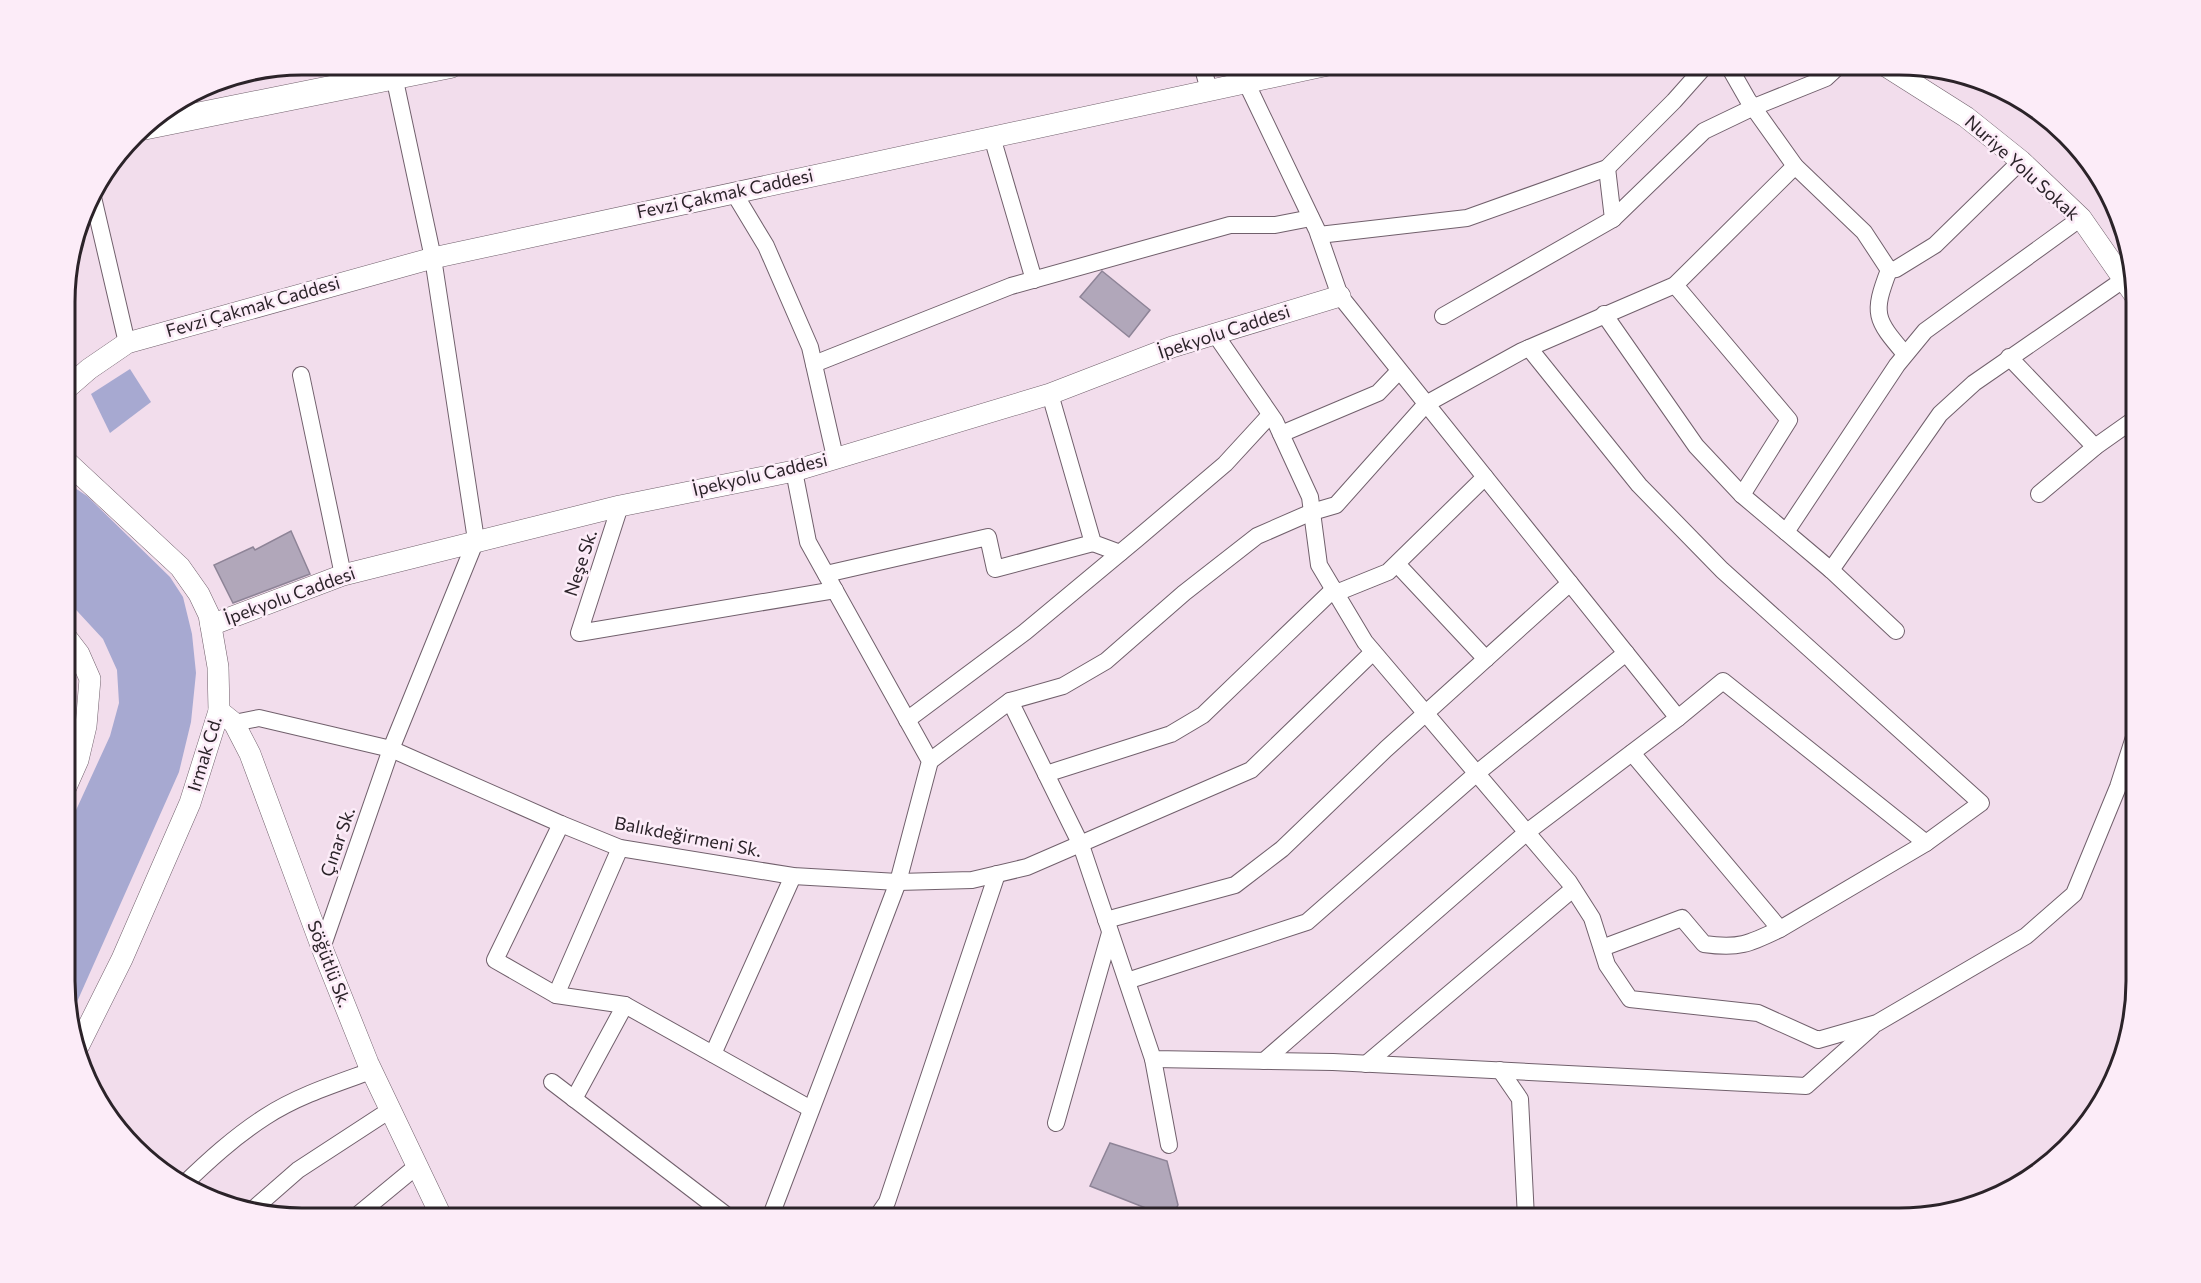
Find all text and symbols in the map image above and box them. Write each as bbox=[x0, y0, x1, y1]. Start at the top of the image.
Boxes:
street label: Nuriye Yolu Sokak bbox=[1961, 110, 2085, 225]
street label: Fevzi Çakmak Caddesi bbox=[634, 164, 815, 223]
street label: Fevzi Çakmak Caddesi bbox=[163, 271, 342, 341]
street label: İpekyolu Caddesi bbox=[1155, 299, 1293, 363]
street label: İpekyolu Caddesi bbox=[690, 448, 829, 500]
street label: Neşe Sk. bbox=[559, 527, 601, 599]
street label: İpekyolu Caddesi bbox=[221, 561, 358, 629]
street label: Irmak Cd. bbox=[182, 713, 226, 794]
street label: Çınar Sk. bbox=[315, 804, 359, 879]
street label: Balıkdeğirmeni Sk. bbox=[613, 811, 764, 861]
street label: Söğütlü Sk. bbox=[303, 917, 357, 1010]

